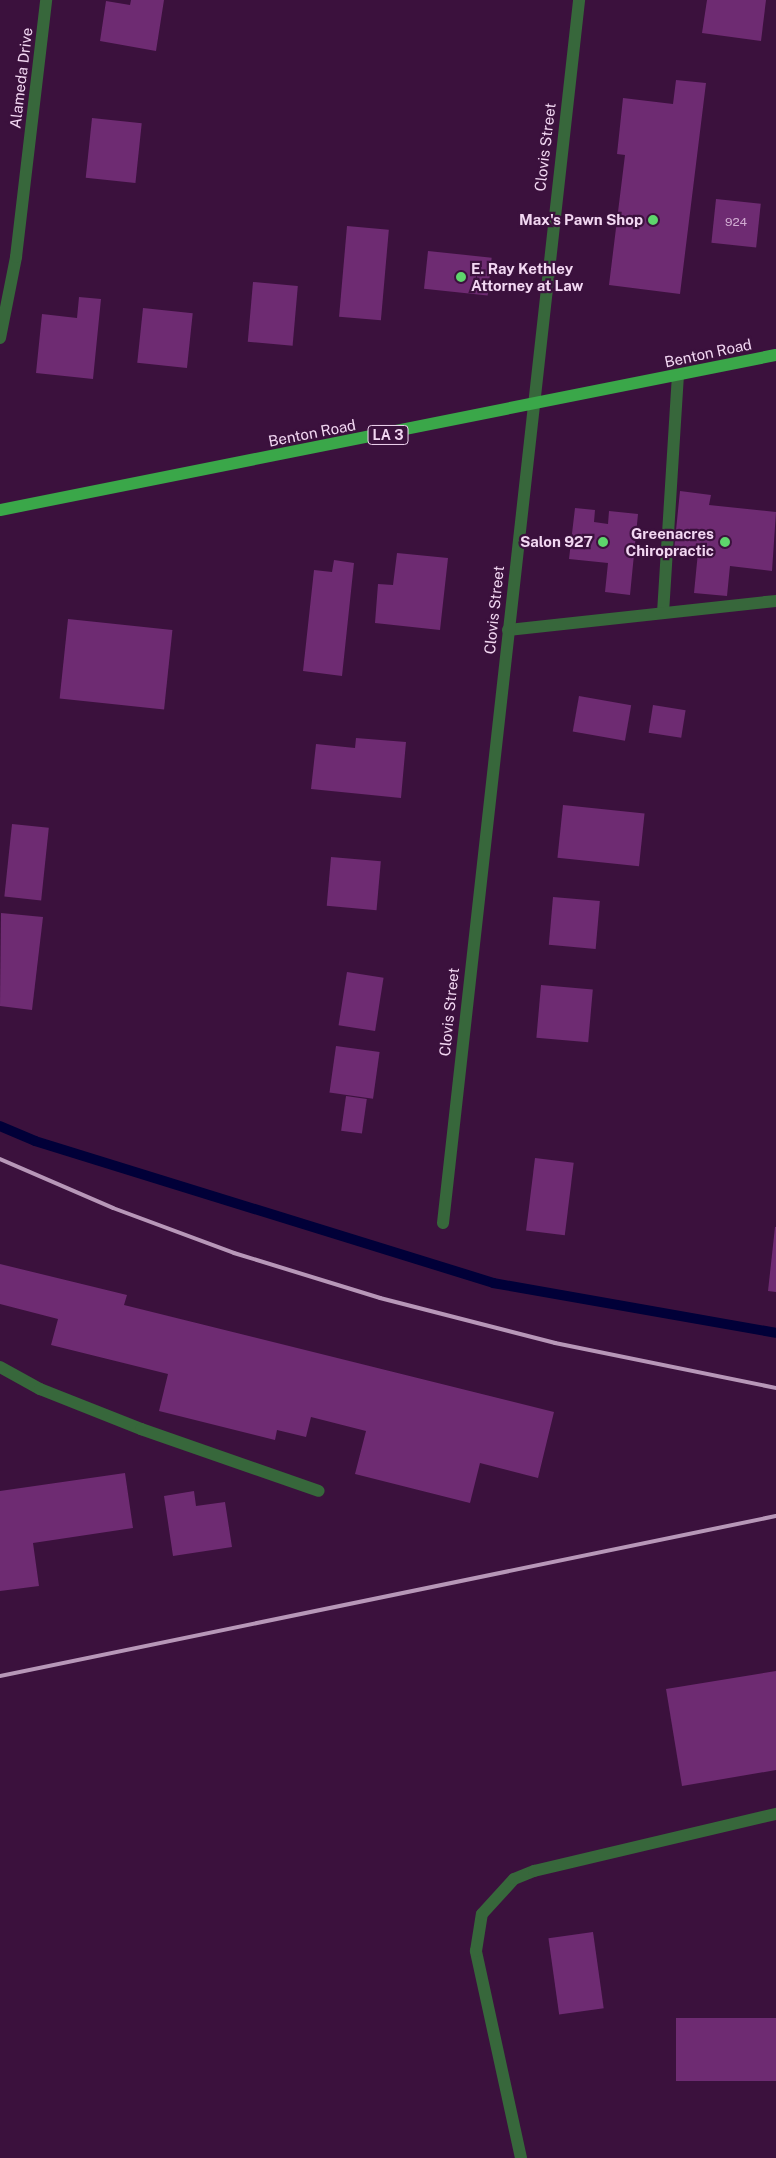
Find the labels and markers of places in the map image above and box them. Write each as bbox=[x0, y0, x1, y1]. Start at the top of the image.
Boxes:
place label: Max's Pawn Shop bbox=[519, 211, 643, 229]
marker: Max's Pawn Shop bbox=[647, 214, 659, 226]
place label: E. Ray Kethley Attorney at Law bbox=[471, 259, 583, 294]
marker: E. Ray Kethley Attorney at Law bbox=[455, 271, 467, 283]
place label: Greenacres Chiropractic bbox=[625, 524, 714, 559]
place label: Salon 927 bbox=[520, 533, 593, 551]
marker: Greenacres Chiropractic bbox=[718, 535, 732, 549]
marker: Salon 927 bbox=[597, 536, 609, 548]

